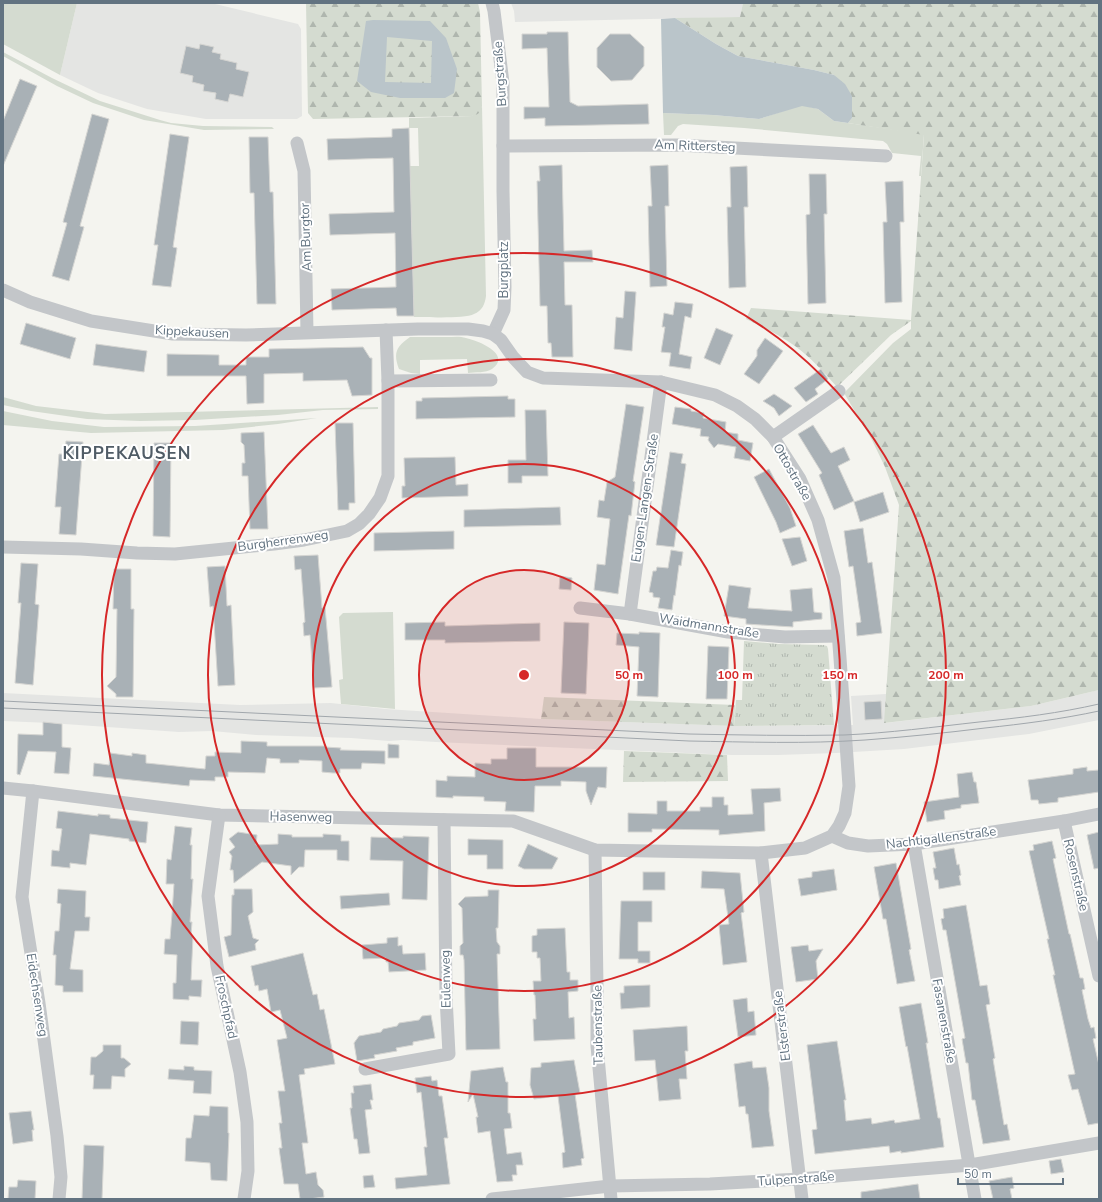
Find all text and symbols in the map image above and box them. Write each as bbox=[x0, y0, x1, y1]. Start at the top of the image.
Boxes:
street label: Burgstraße bbox=[489, 41, 511, 107]
street label: Am Rittersteg bbox=[654, 136, 736, 156]
street label: Am Burgtor bbox=[296, 202, 316, 272]
street label: Burgplatz bbox=[495, 241, 513, 299]
street label: Kippekausen bbox=[154, 321, 230, 343]
street label: Eugen-Langen-Straße bbox=[627, 432, 663, 563]
street label: Ottostraße bbox=[768, 440, 816, 504]
district label: KIPPEKAUSEN bbox=[63, 442, 191, 465]
street label: Burgherrenweg bbox=[236, 526, 330, 556]
street label: Waidmannstraße bbox=[658, 609, 760, 643]
text: 50 m bbox=[615, 667, 643, 683]
text: 100 m bbox=[717, 667, 753, 683]
text: 150 m bbox=[822, 667, 858, 683]
text: 200 m bbox=[928, 667, 964, 683]
centre of rings bbox=[517, 668, 531, 682]
street label: Hasenweg bbox=[270, 807, 332, 827]
street label: Nachtigallenstraße bbox=[885, 822, 997, 854]
street label: Rosenstraße bbox=[1059, 837, 1093, 913]
street label: Eulenweg bbox=[436, 950, 456, 1008]
street label: Eidechsenweg bbox=[22, 952, 52, 1038]
street label: Froschpfad bbox=[210, 973, 242, 1041]
street label: Fasanenstraße bbox=[928, 977, 960, 1065]
street label: Taubenstraße bbox=[588, 985, 608, 1065]
street label: Elsterstraße bbox=[769, 990, 795, 1062]
scale bar bbox=[958, 1160, 1063, 1186]
text: 50 m bbox=[964, 1166, 992, 1182]
street label: Tulpenstraße bbox=[757, 1167, 835, 1191]

